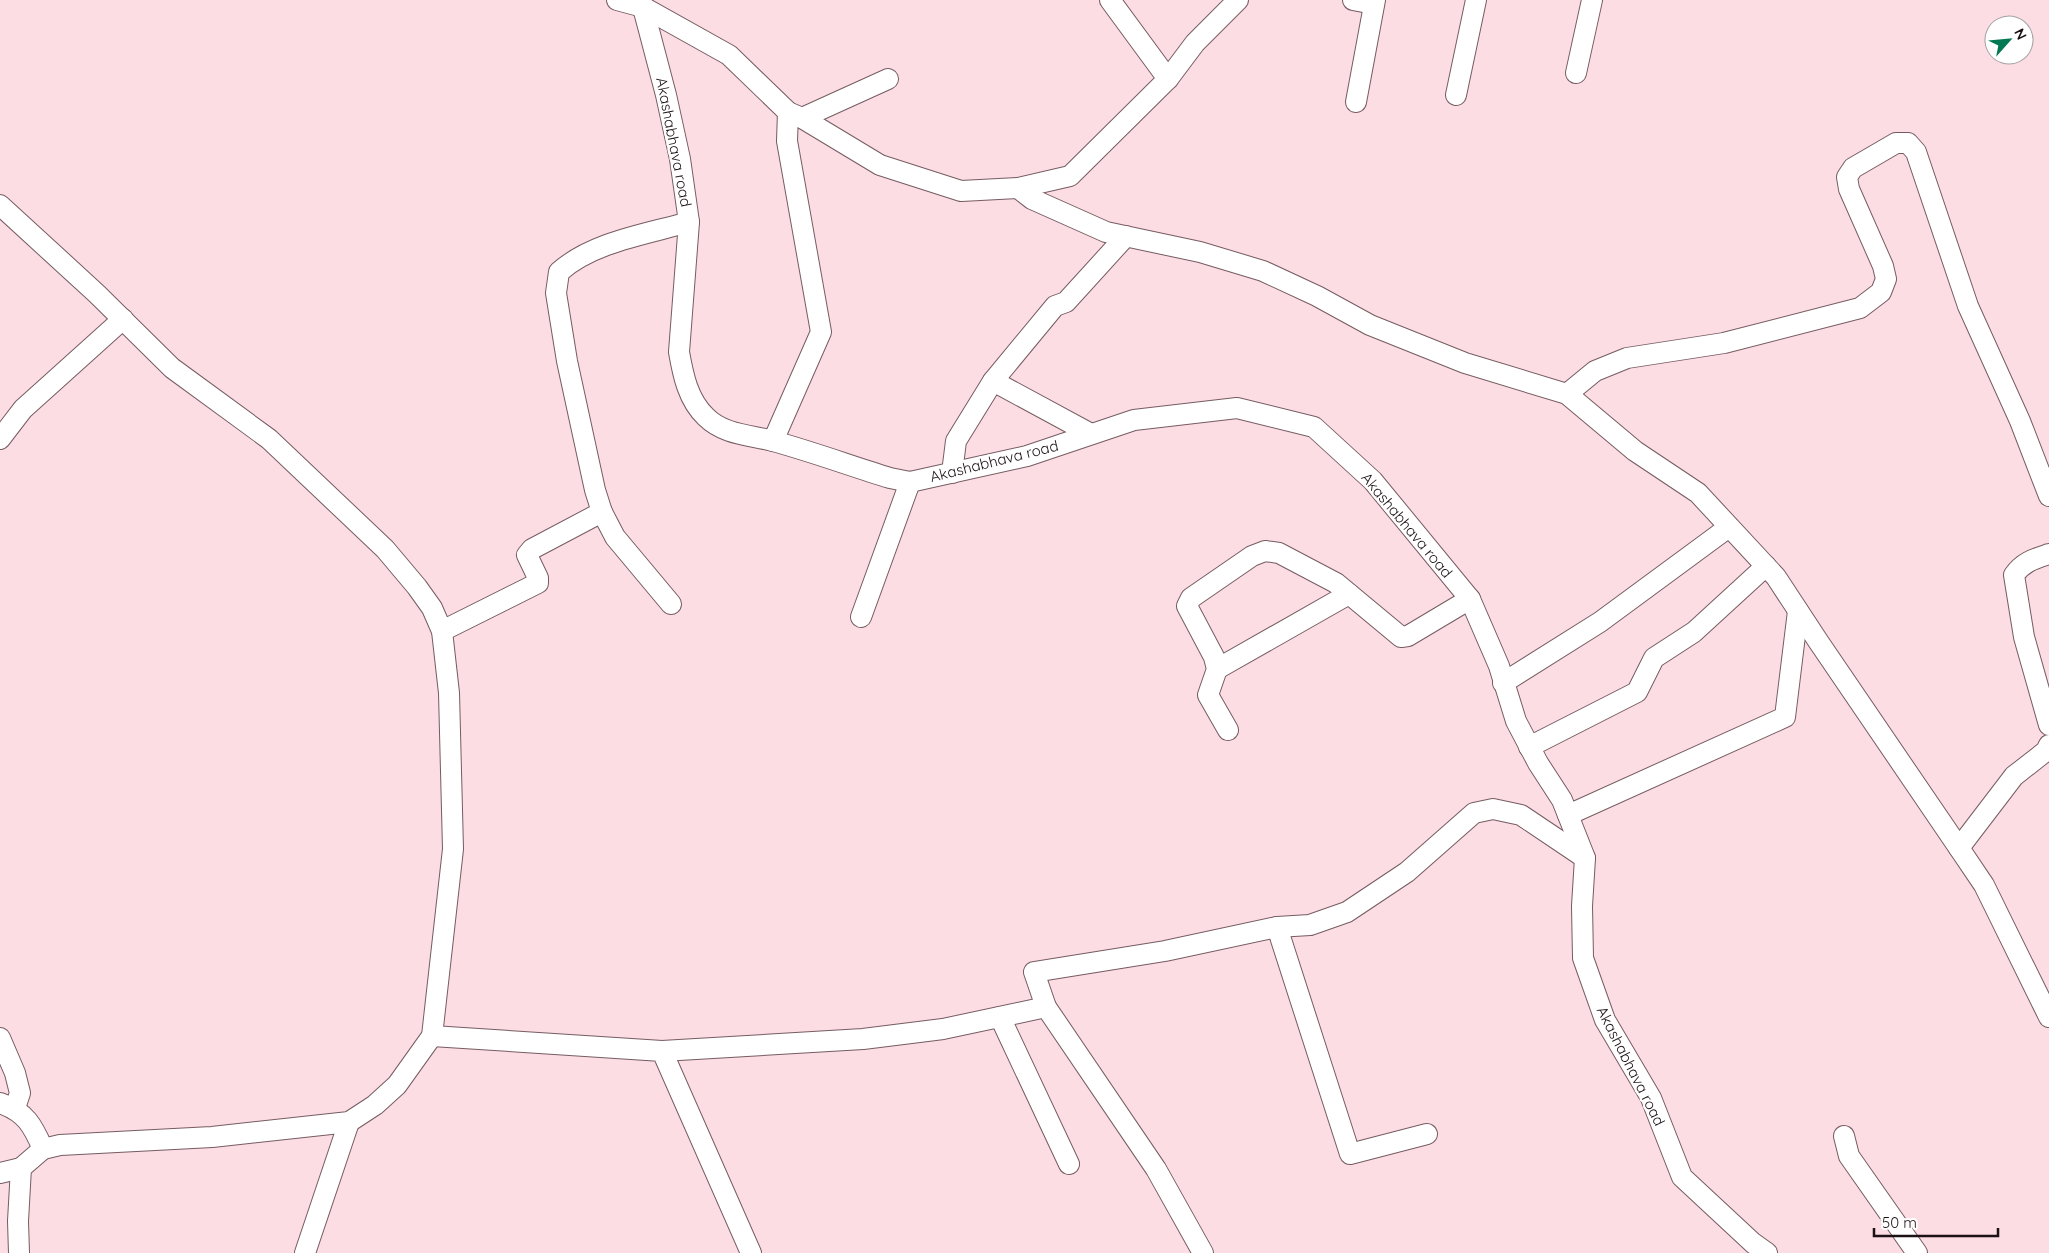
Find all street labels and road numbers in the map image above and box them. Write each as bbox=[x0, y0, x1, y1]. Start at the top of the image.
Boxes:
street label: Akashabhava road bbox=[652, 76, 696, 208]
street label: Akashabhava road bbox=[928, 436, 1060, 486]
street label: Akashabhava road bbox=[1357, 468, 1457, 582]
street label: Akashabhava road bbox=[1593, 1003, 1669, 1129]

